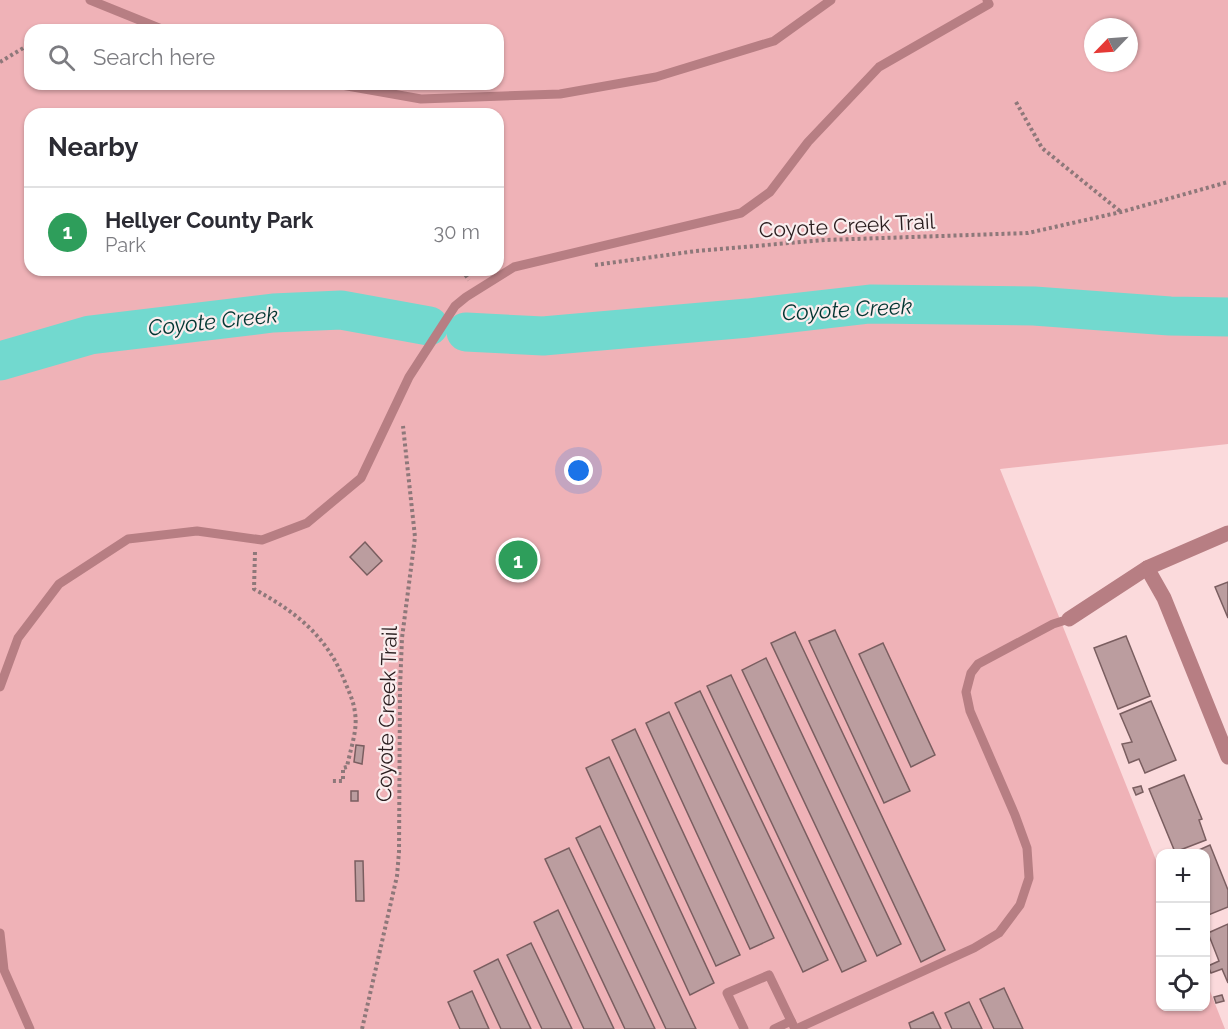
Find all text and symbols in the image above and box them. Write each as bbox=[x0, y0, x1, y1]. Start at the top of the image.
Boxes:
north arrow bbox=[1084, 18, 1138, 72]
search box bbox=[24, 24, 504, 90]
icon: search bbox=[45, 41, 78, 74]
text: Search here bbox=[93, 44, 215, 70]
text: Nearby bbox=[48, 132, 138, 162]
text: Hellyer County Park bbox=[105, 207, 313, 233]
street label: Coyote Creek Trail bbox=[758, 208, 936, 243]
text: 1 bbox=[63, 220, 72, 244]
text: 30 m bbox=[434, 220, 480, 244]
text: Park bbox=[105, 233, 146, 257]
water label: Coyote Creek bbox=[781, 293, 913, 325]
water label: Coyote Creek bbox=[147, 301, 280, 341]
your location bbox=[564, 456, 593, 485]
pin: 1 bbox=[498, 538, 538, 582]
street label: Coyote Creek Trail bbox=[371, 625, 402, 803]
map controls bbox=[1156, 849, 1210, 1011]
button: + bbox=[1156, 849, 1210, 903]
button: − bbox=[1156, 903, 1210, 957]
button: locate bbox=[1156, 957, 1210, 1011]

